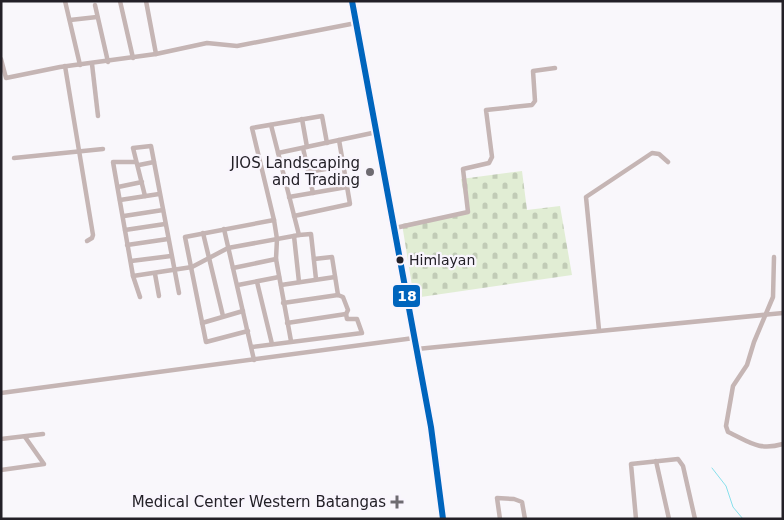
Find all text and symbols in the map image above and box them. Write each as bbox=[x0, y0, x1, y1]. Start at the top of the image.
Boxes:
place label: JIOS Landscaping and Trading bbox=[230, 154, 360, 189]
marker: JIOS Landscaping and Trading bbox=[364, 166, 376, 178]
place label: Himlayan bbox=[409, 252, 475, 268]
marker: Himlayan bbox=[395, 255, 405, 265]
line badge: 18 bbox=[392, 284, 421, 308]
text: 18 bbox=[397, 288, 417, 304]
place label: Medical Center Western Batangas bbox=[132, 493, 386, 511]
marker: Medical Center Western Batangas bbox=[390, 495, 404, 509]

